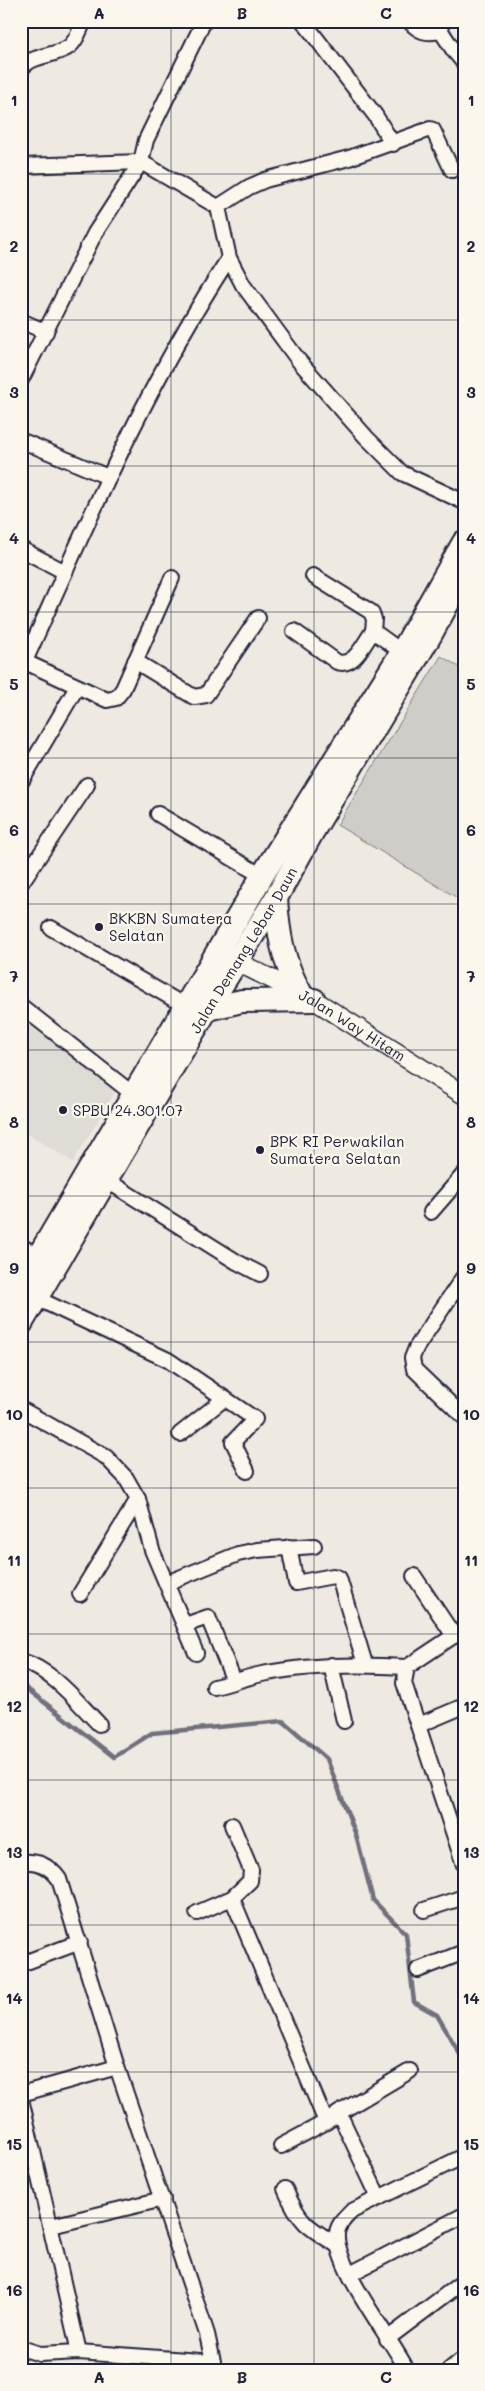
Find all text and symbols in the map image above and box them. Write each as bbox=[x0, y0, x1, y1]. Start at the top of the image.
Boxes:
text: A bbox=[93, 2, 105, 23]
text: B bbox=[237, 2, 247, 23]
text: C bbox=[380, 2, 392, 23]
text: 1 bbox=[10, 89, 18, 110]
text: 1 bbox=[467, 89, 475, 110]
text: 2 bbox=[10, 235, 19, 256]
text: 2 bbox=[467, 235, 476, 256]
text: 3 bbox=[9, 381, 19, 402]
text: 3 bbox=[466, 381, 476, 402]
text: 4 bbox=[9, 527, 19, 548]
text: 4 bbox=[466, 527, 476, 548]
text: 5 bbox=[9, 673, 19, 694]
text: 5 bbox=[466, 673, 476, 694]
text: 6 bbox=[9, 819, 19, 840]
text: 6 bbox=[466, 819, 476, 840]
street label: Jalan Demang Lebar Daun bbox=[185, 863, 301, 1037]
place label: BKKBN Sumatera Selatan bbox=[109, 908, 232, 945]
marker: BKKBN Sumatera Selatan bbox=[93, 921, 105, 933]
text: 7 bbox=[10, 965, 19, 986]
text: 7 bbox=[467, 965, 476, 986]
street label: Jalan Way Hitam bbox=[296, 984, 410, 1066]
place label: SPBU 24.301.07 bbox=[73, 1100, 183, 1120]
marker: SPBU 24.301.07 bbox=[57, 1104, 69, 1116]
text: 8 bbox=[9, 1111, 19, 1132]
text: 8 bbox=[466, 1111, 476, 1132]
place label: BPK RI Perwakilan Sumatera Selatan bbox=[270, 1131, 404, 1168]
marker: BPK RI Perwakilan Sumatera Selatan bbox=[254, 1144, 266, 1156]
text: 9 bbox=[9, 1257, 19, 1278]
text: 9 bbox=[466, 1257, 476, 1278]
text: 10 bbox=[5, 1403, 23, 1424]
text: 10 bbox=[462, 1403, 480, 1424]
text: 11 bbox=[7, 1549, 21, 1570]
text: 11 bbox=[464, 1549, 478, 1570]
text: 12 bbox=[6, 1695, 22, 1716]
text: 12 bbox=[463, 1695, 479, 1716]
text: 13 bbox=[6, 1841, 23, 1862]
text: 13 bbox=[463, 1841, 480, 1862]
text: 14 bbox=[5, 1987, 23, 2008]
text: 14 bbox=[462, 1987, 480, 2008]
text: 15 bbox=[6, 2133, 22, 2154]
text: 15 bbox=[463, 2133, 479, 2154]
text: 16 bbox=[6, 2279, 23, 2300]
text: 16 bbox=[463, 2279, 480, 2300]
text: A bbox=[93, 2366, 105, 2387]
text: B bbox=[237, 2366, 247, 2387]
text: C bbox=[380, 2366, 392, 2387]

